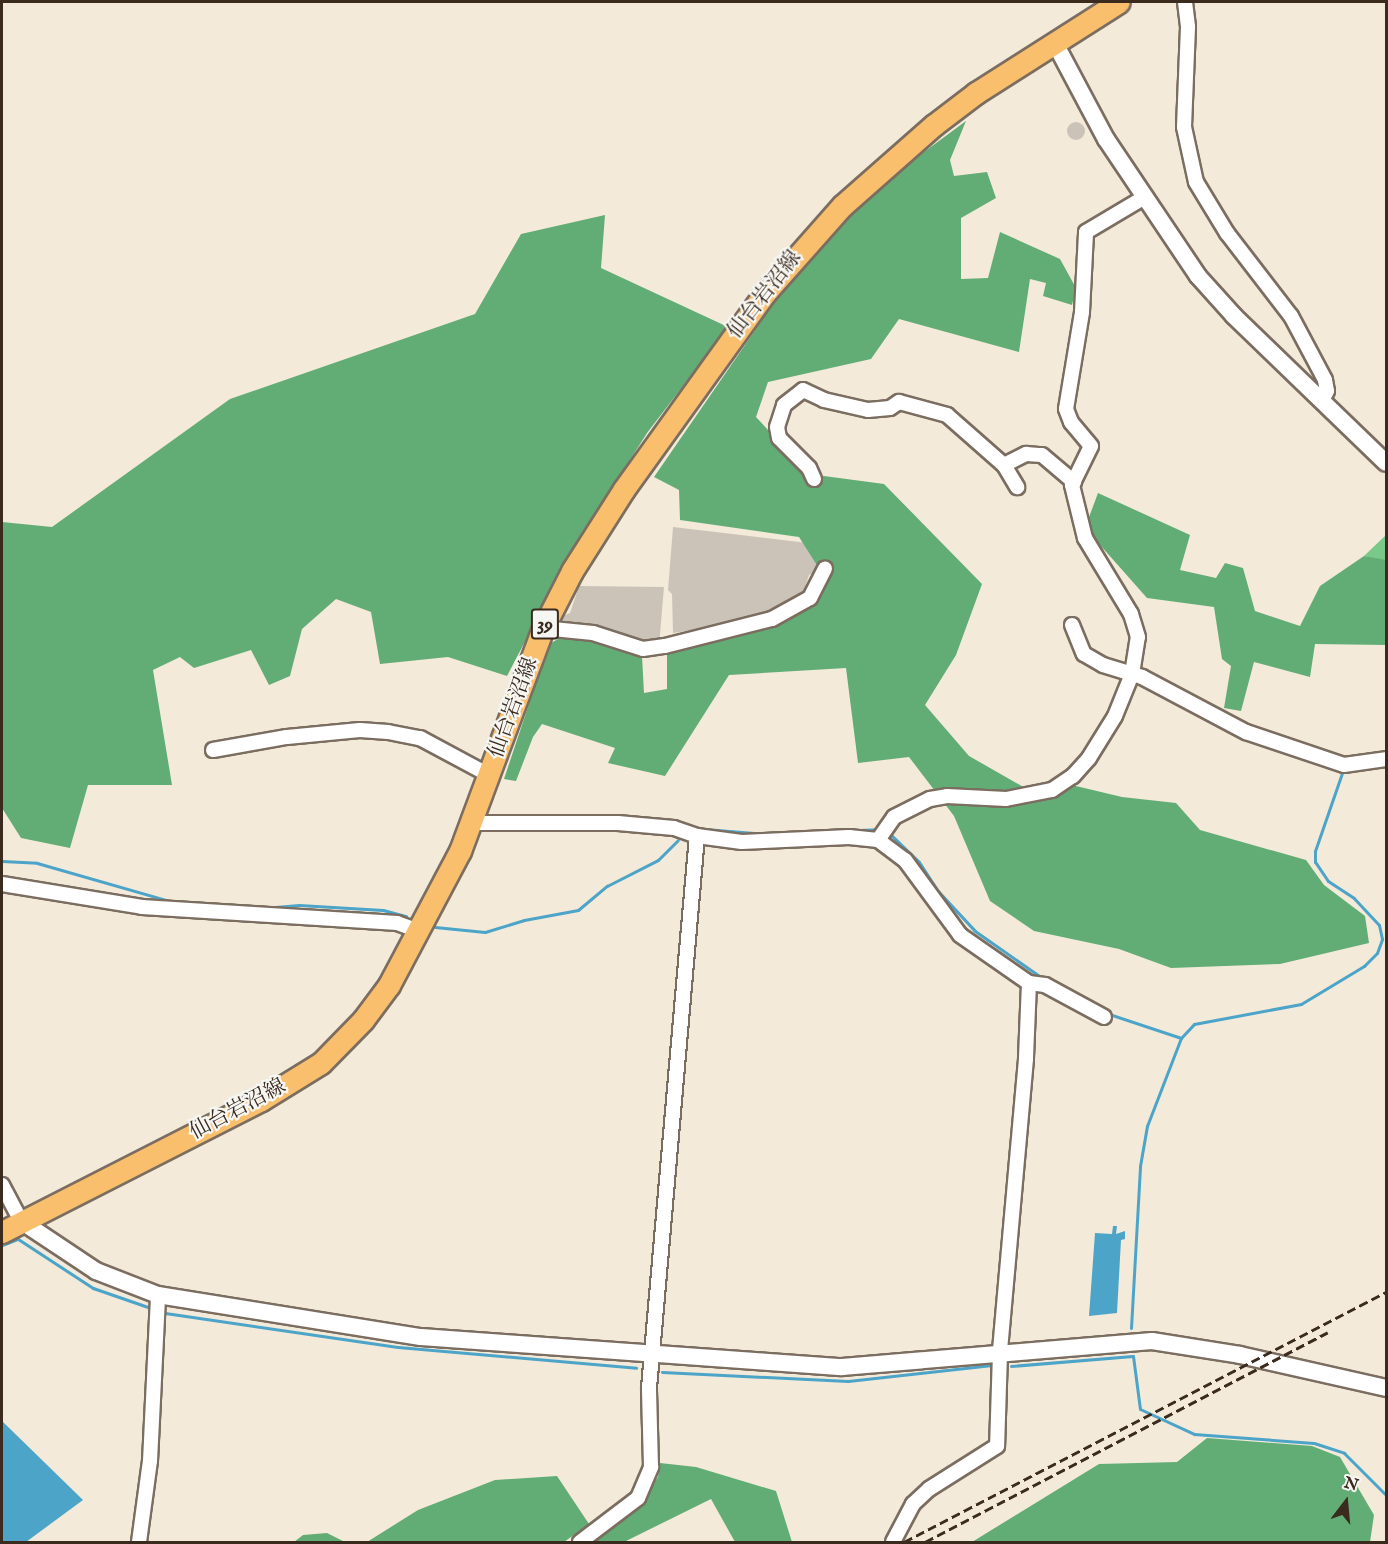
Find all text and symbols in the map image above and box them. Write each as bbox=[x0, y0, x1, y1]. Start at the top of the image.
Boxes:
street label: 仙台岩沼線 bbox=[723, 246, 807, 344]
road number: 39 bbox=[530, 607, 560, 641]
street label: 仙台岩沼線 bbox=[484, 654, 544, 762]
street label: 仙台岩沼線 bbox=[186, 1074, 290, 1146]
north arrow bbox=[1316, 1472, 1376, 1532]
text: N bbox=[1342, 1473, 1360, 1496]

